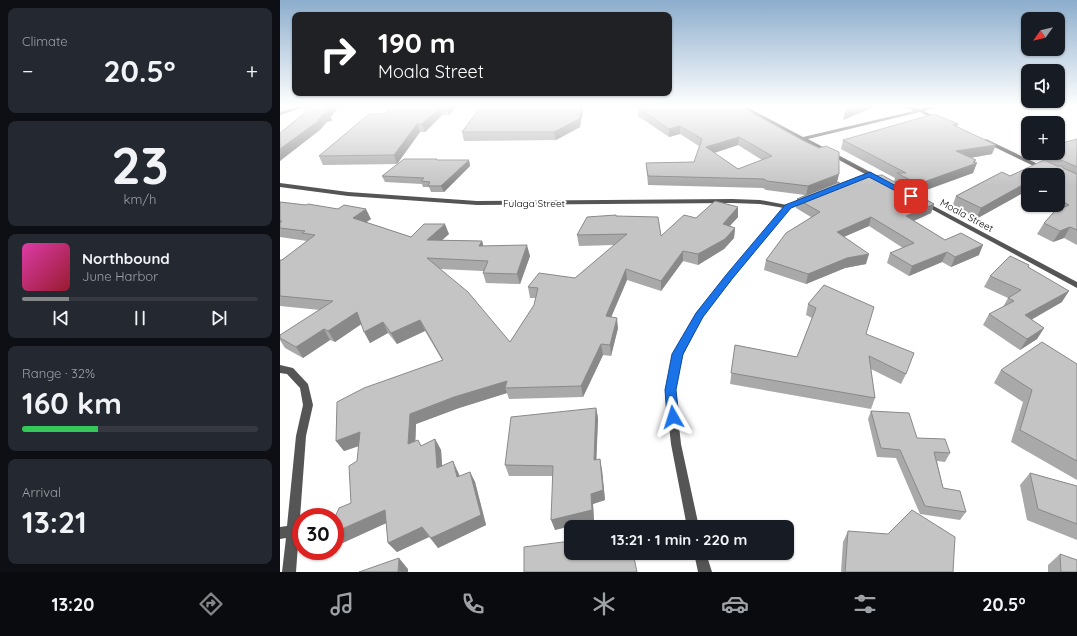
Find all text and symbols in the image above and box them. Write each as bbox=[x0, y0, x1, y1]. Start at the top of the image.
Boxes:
north arrow bbox=[1021, 12, 1065, 56]
map controls bbox=[1021, 12, 1065, 212]
text: 190 m bbox=[378, 25, 456, 60]
icon: right bbox=[312, 28, 364, 80]
text: Climate bbox=[22, 33, 68, 49]
text: 20.5° bbox=[104, 52, 176, 90]
text: − bbox=[22, 57, 33, 85]
text: + bbox=[246, 57, 258, 85]
text: Moala Street bbox=[378, 60, 484, 83]
button: sound bbox=[1021, 64, 1065, 108]
button: + bbox=[1021, 116, 1065, 160]
text: 23 bbox=[111, 132, 169, 197]
button: − bbox=[1021, 168, 1065, 212]
pin bbox=[894, 179, 928, 213]
icon: arrive bbox=[900, 185, 922, 207]
text: km/h bbox=[124, 191, 156, 207]
street label: Moala Street bbox=[938, 196, 996, 235]
street label: Fulaga Street bbox=[503, 197, 566, 210]
text: Northbound bbox=[82, 249, 170, 268]
text: June Harbor bbox=[82, 268, 158, 284]
icon: previous bbox=[50, 307, 72, 329]
icon: pause bbox=[129, 307, 151, 329]
icon: next bbox=[208, 307, 230, 329]
text: Range · 32% bbox=[22, 365, 95, 381]
text: 160 km bbox=[22, 384, 122, 422]
position arrow bbox=[652, 396, 694, 438]
text: Arrival bbox=[22, 484, 61, 500]
text: 13:21 bbox=[22, 503, 87, 541]
speed limit sign: 30 bbox=[292, 508, 344, 560]
text: 13:21 · 1 min · 220 m bbox=[611, 530, 747, 549]
icon: directions bbox=[197, 590, 225, 618]
icon: music bbox=[328, 590, 356, 618]
icon: phone bbox=[459, 590, 487, 618]
icon: climate bbox=[590, 590, 618, 618]
icon: car bbox=[721, 590, 749, 618]
icon: filters bbox=[851, 590, 879, 618]
text: 13:20 bbox=[51, 593, 94, 616]
text: 20.5° bbox=[982, 593, 1026, 616]

